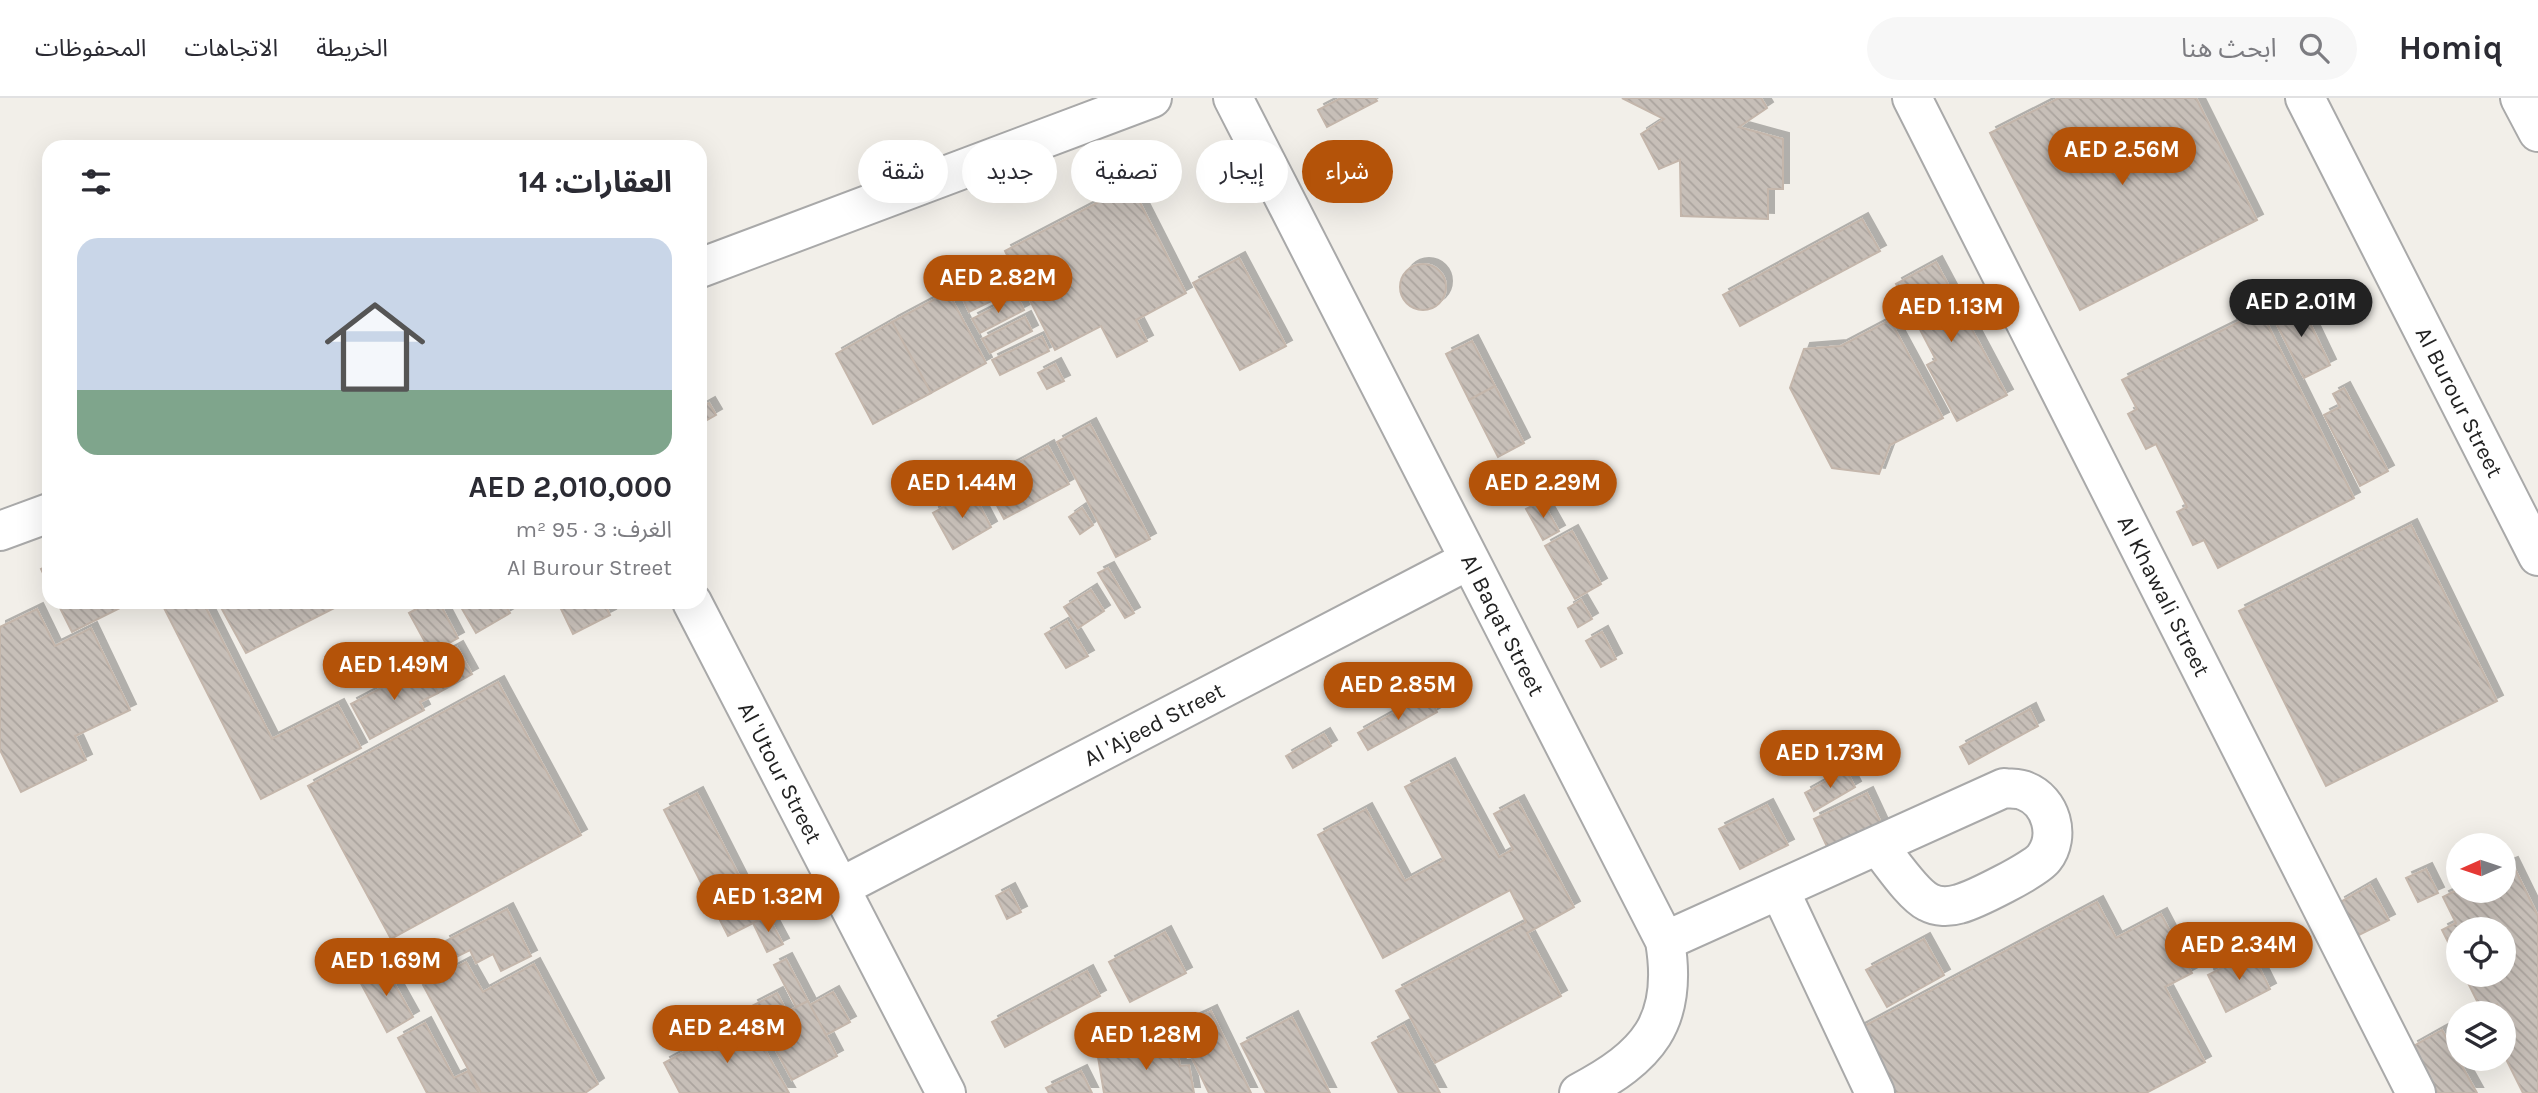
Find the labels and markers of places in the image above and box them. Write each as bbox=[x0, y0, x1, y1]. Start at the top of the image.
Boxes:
pin: AED 2.56M bbox=[2042, 127, 2202, 187]
pin: AED 2.82M bbox=[918, 256, 1078, 315]
pin: AED 2.01M bbox=[2221, 280, 2381, 339]
pin: AED 1.13M bbox=[1871, 285, 2031, 344]
pin: AED 1.44M bbox=[882, 460, 1042, 520]
pin: AED 2.29M bbox=[1463, 460, 1623, 520]
pin: AED 1.49M bbox=[314, 642, 474, 702]
pin: AED 2.85M bbox=[1318, 662, 1478, 722]
pin: AED 1.73M bbox=[1750, 730, 1910, 790]
pin: AED 1.32M bbox=[688, 874, 848, 934]
pin: AED 2.34M bbox=[2159, 922, 2319, 982]
pin: AED 1.69M bbox=[306, 939, 466, 998]
pin: AED 2.48M bbox=[647, 1006, 807, 1065]
pin: AED 1.28M bbox=[1066, 1012, 1226, 1072]

